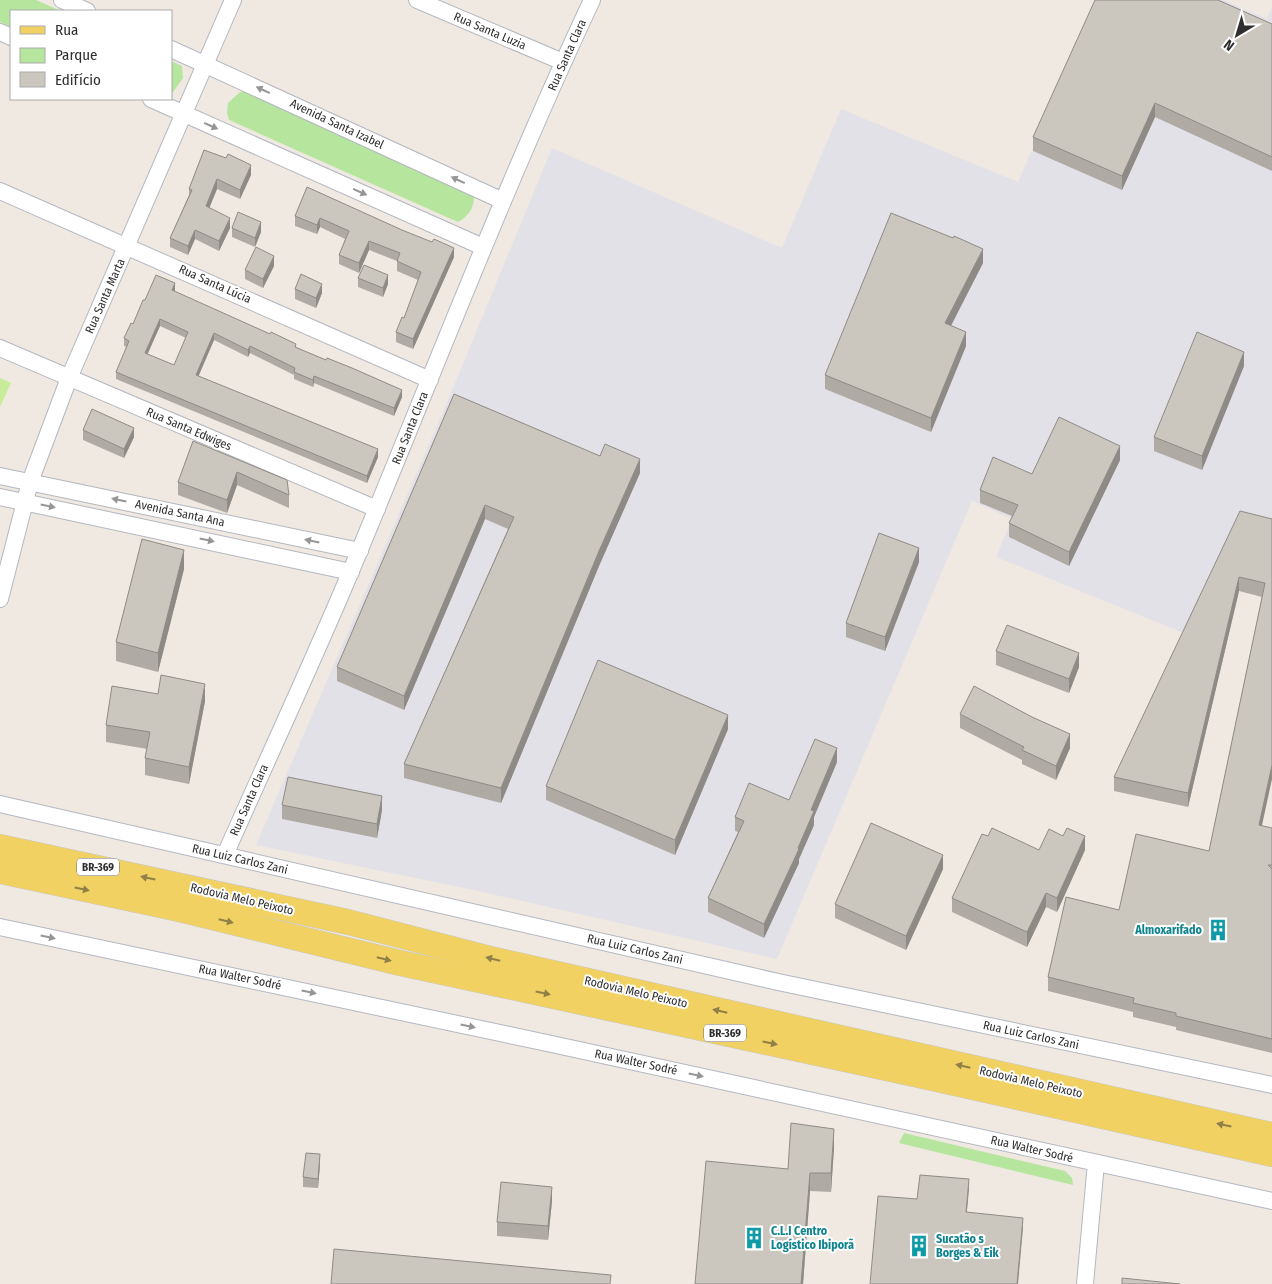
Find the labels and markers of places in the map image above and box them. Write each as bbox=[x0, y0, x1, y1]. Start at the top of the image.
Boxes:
building icon: Almoxarifado bbox=[1205, 917, 1231, 943]
place label: Almoxarifado bbox=[1134, 923, 1203, 937]
place label: C.L.I Centro Logístico Ibiporã bbox=[771, 1224, 854, 1252]
building icon: C.L.I Centro Logístico Ibiporã bbox=[741, 1225, 767, 1251]
place label: Sucatão s Borges & Eik bbox=[936, 1232, 1000, 1260]
building icon: Sucatão s Borges & Eik bbox=[906, 1233, 932, 1259]

